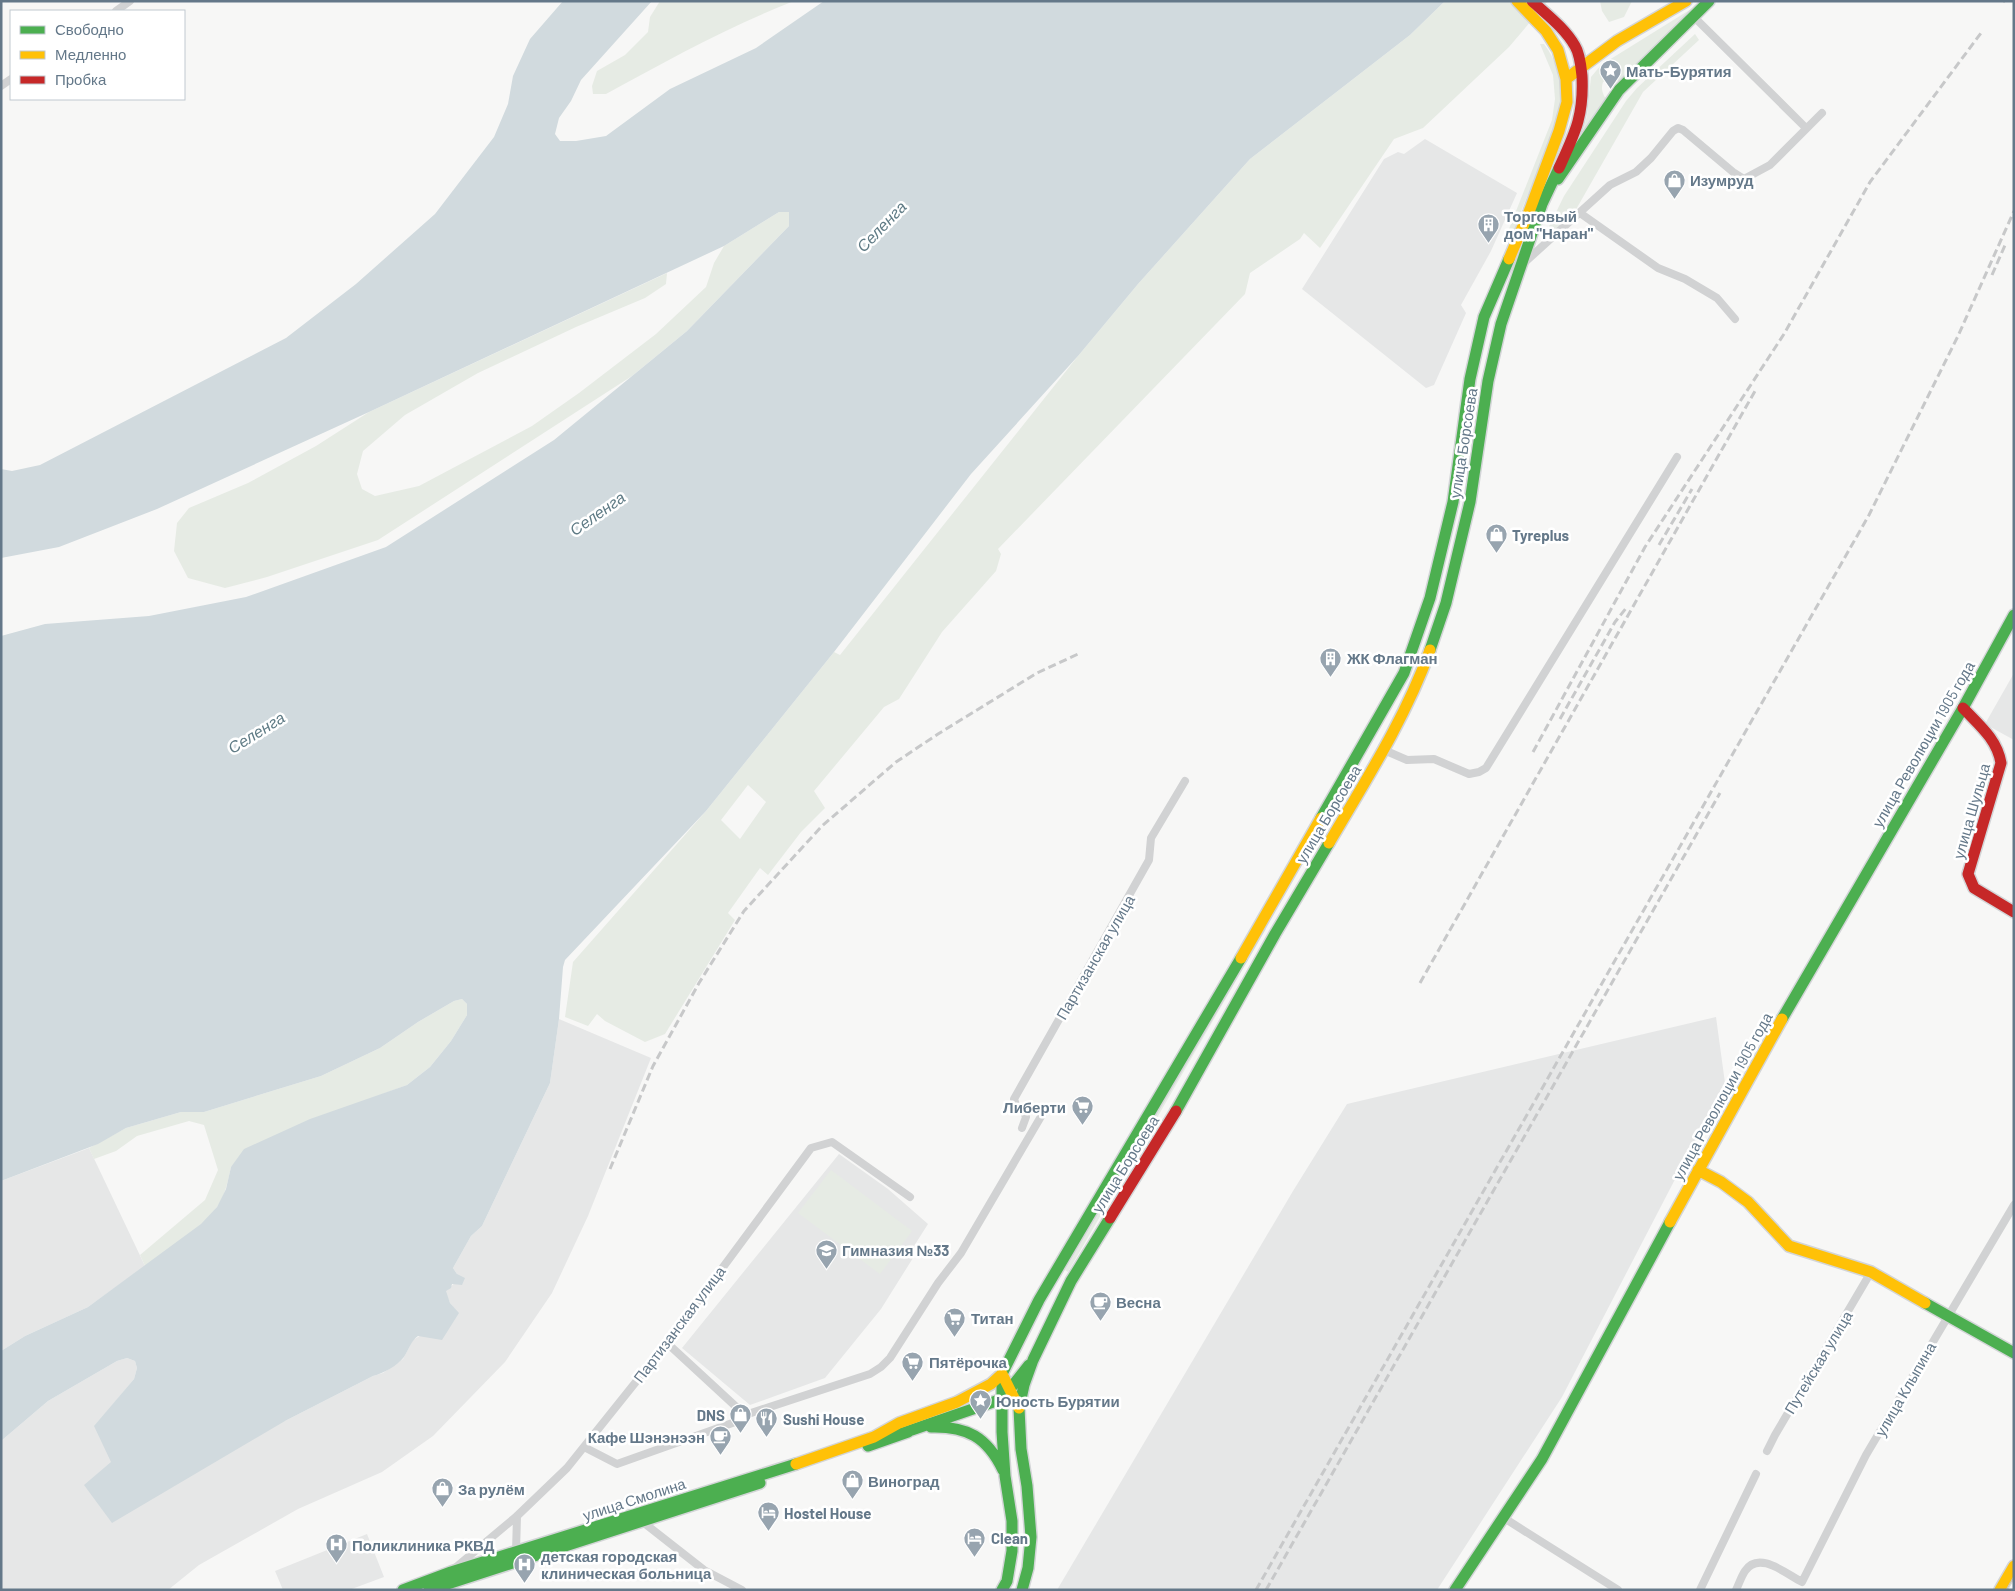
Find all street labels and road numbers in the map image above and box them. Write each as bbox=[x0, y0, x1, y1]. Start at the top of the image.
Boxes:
street label: улица Борсоева bbox=[1445, 386, 1481, 499]
street label: улица Революции 1905 года bbox=[1868, 657, 1978, 830]
street label: улица Шульца bbox=[1949, 760, 1993, 861]
street label: улица Борсоева bbox=[1292, 761, 1365, 866]
street label: Партизанская улица bbox=[1052, 891, 1138, 1023]
street label: улица Революции 1905 года bbox=[1668, 1009, 1776, 1183]
street label: улица Борсоева bbox=[1088, 1111, 1162, 1216]
street label: Партизанская улица bbox=[629, 1262, 729, 1386]
street label: Путейская улица bbox=[1780, 1307, 1856, 1417]
street label: улица Клыпина bbox=[1871, 1338, 1940, 1439]
street label: улица Смолина bbox=[580, 1474, 688, 1524]

